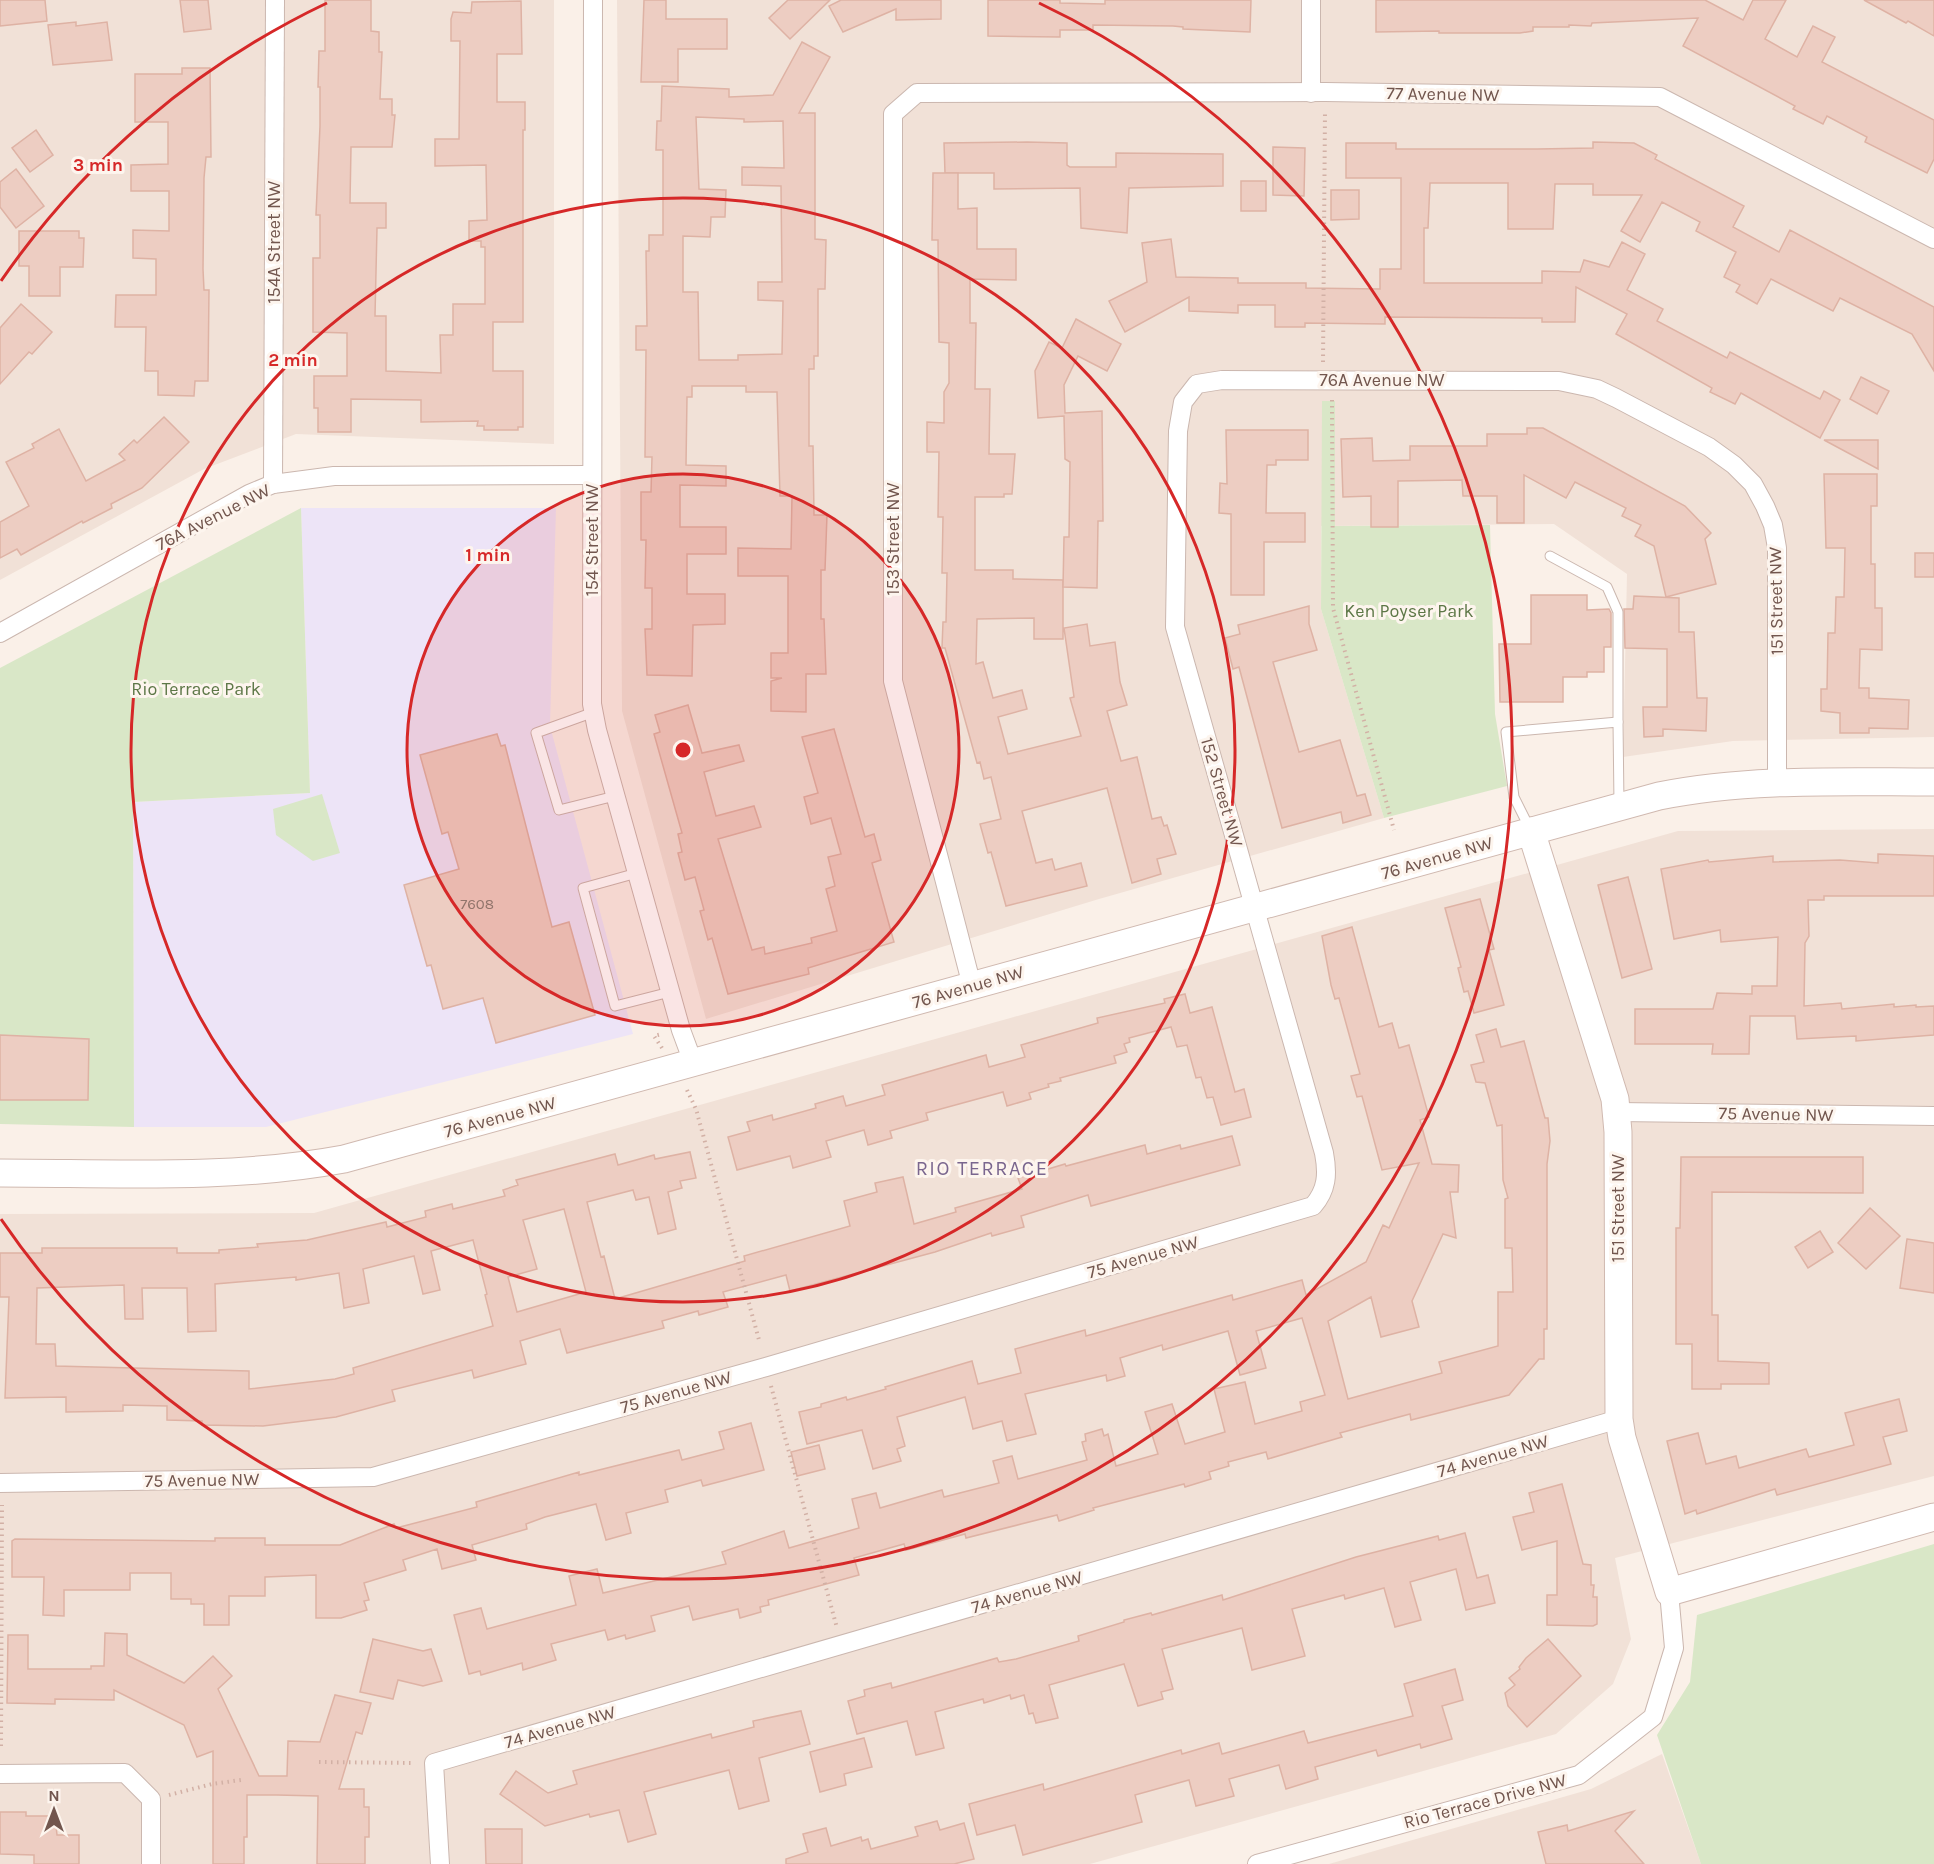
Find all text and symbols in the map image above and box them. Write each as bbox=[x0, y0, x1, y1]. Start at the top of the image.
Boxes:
street label: 77 Avenue NW bbox=[1386, 82, 1500, 106]
text: 3 min bbox=[73, 154, 123, 176]
street label: 154A Street NW bbox=[263, 181, 285, 303]
text: 2 min bbox=[268, 349, 318, 371]
street label: 76A Avenue NW bbox=[1319, 369, 1445, 391]
street label: 76A Avenue NW bbox=[152, 479, 274, 555]
street label: 153 Street NW bbox=[882, 482, 904, 596]
street label: 154 Street NW bbox=[581, 484, 603, 596]
text: 1 min bbox=[465, 544, 511, 566]
street label: 151 Street NW bbox=[1764, 547, 1788, 655]
park label: Ken Poyser Park bbox=[1344, 600, 1474, 622]
park label: Rio Terrace Park bbox=[131, 678, 261, 700]
street label: 152 Street NW bbox=[1196, 735, 1248, 849]
centre of rings bbox=[673, 740, 693, 760]
street label: 76 Avenue NW bbox=[1379, 832, 1495, 884]
house number: 7608 bbox=[460, 895, 494, 913]
street label: 76 Avenue NW bbox=[910, 961, 1026, 1013]
street label: 76 Avenue NW bbox=[442, 1091, 558, 1143]
street label: 75 Avenue NW bbox=[1718, 1102, 1834, 1126]
street label: 151 Street NW bbox=[1607, 1154, 1629, 1262]
district label: RIO TERRACE bbox=[916, 1157, 1048, 1180]
street label: 75 Avenue NW bbox=[1085, 1231, 1201, 1283]
street label: 75 Avenue NW bbox=[618, 1366, 734, 1418]
street label: 74 Avenue NW bbox=[1435, 1430, 1551, 1482]
street label: 75 Avenue NW bbox=[144, 1468, 260, 1492]
street label: 74 Avenue NW bbox=[969, 1566, 1085, 1618]
street label: 74 Avenue NW bbox=[502, 1701, 618, 1753]
street label: Rio Terrace Drive NW bbox=[1401, 1769, 1569, 1833]
north arrow bbox=[24, 1780, 84, 1840]
text: N bbox=[48, 1786, 60, 1805]

